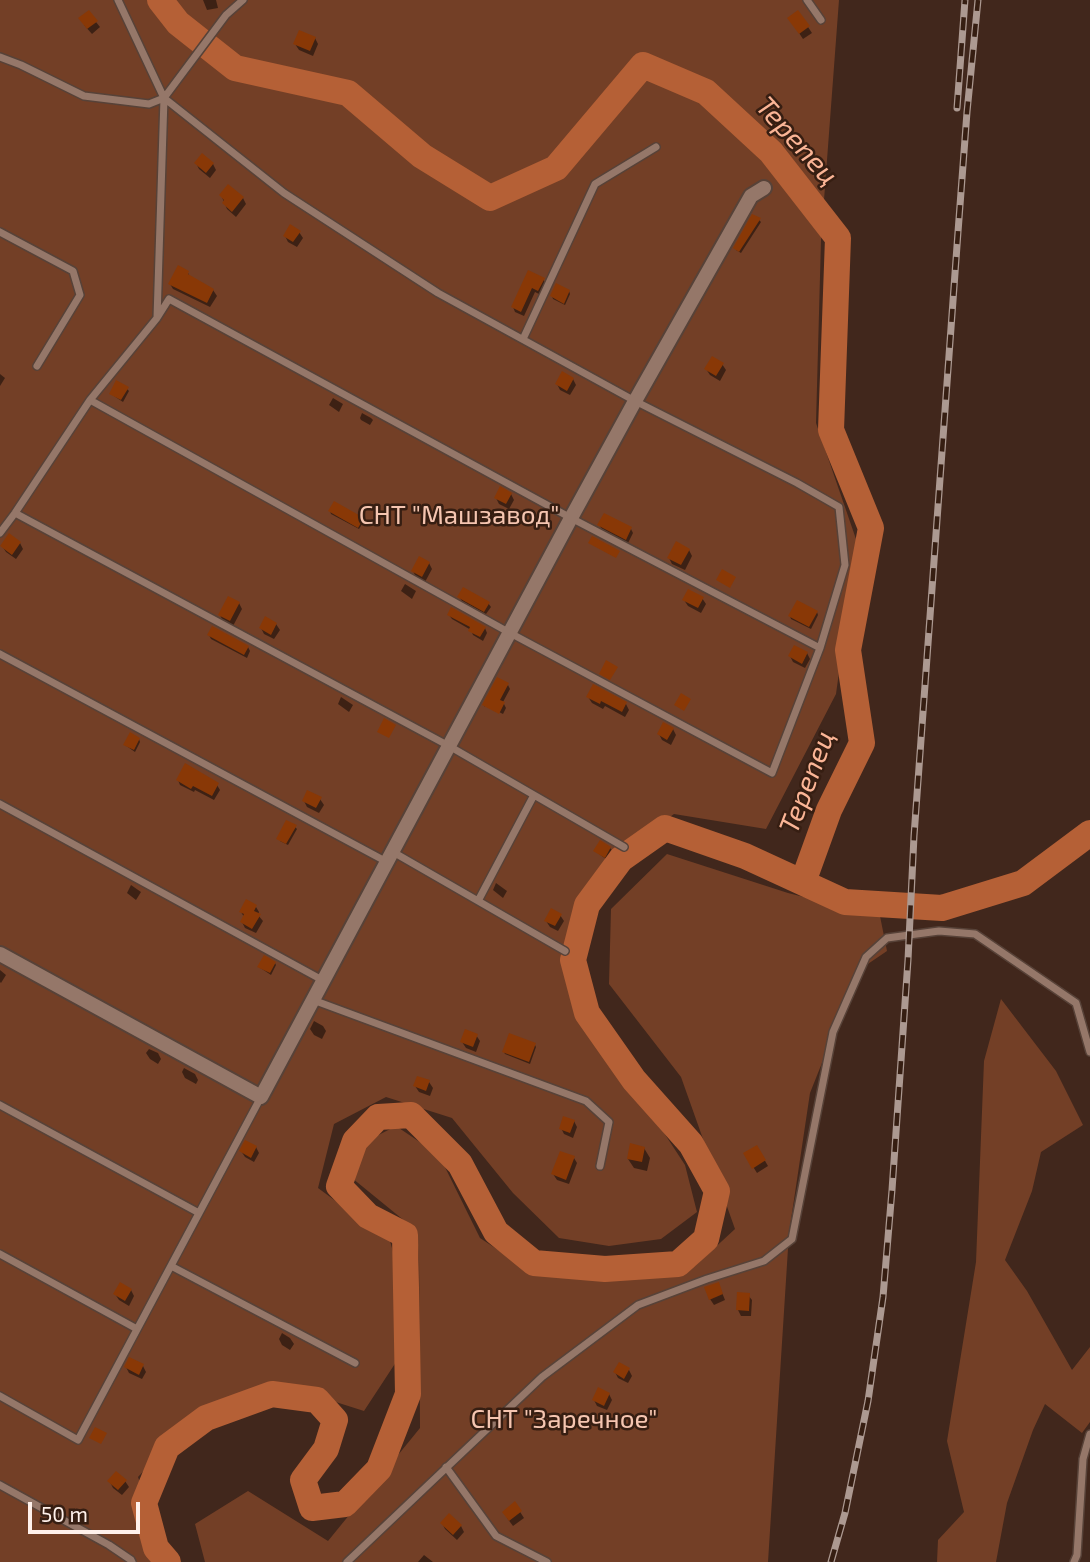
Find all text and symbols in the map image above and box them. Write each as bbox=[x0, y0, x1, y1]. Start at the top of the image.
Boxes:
water label: Терепец bbox=[749, 90, 845, 192]
park label: СНТ "Машзавод" bbox=[359, 499, 559, 531]
water label: Терепец bbox=[772, 726, 842, 838]
park label: СНТ "Заречное" bbox=[471, 1403, 657, 1435]
scale bar bbox=[32, 1488, 144, 1532]
text: 50 m bbox=[41, 1501, 88, 1526]

